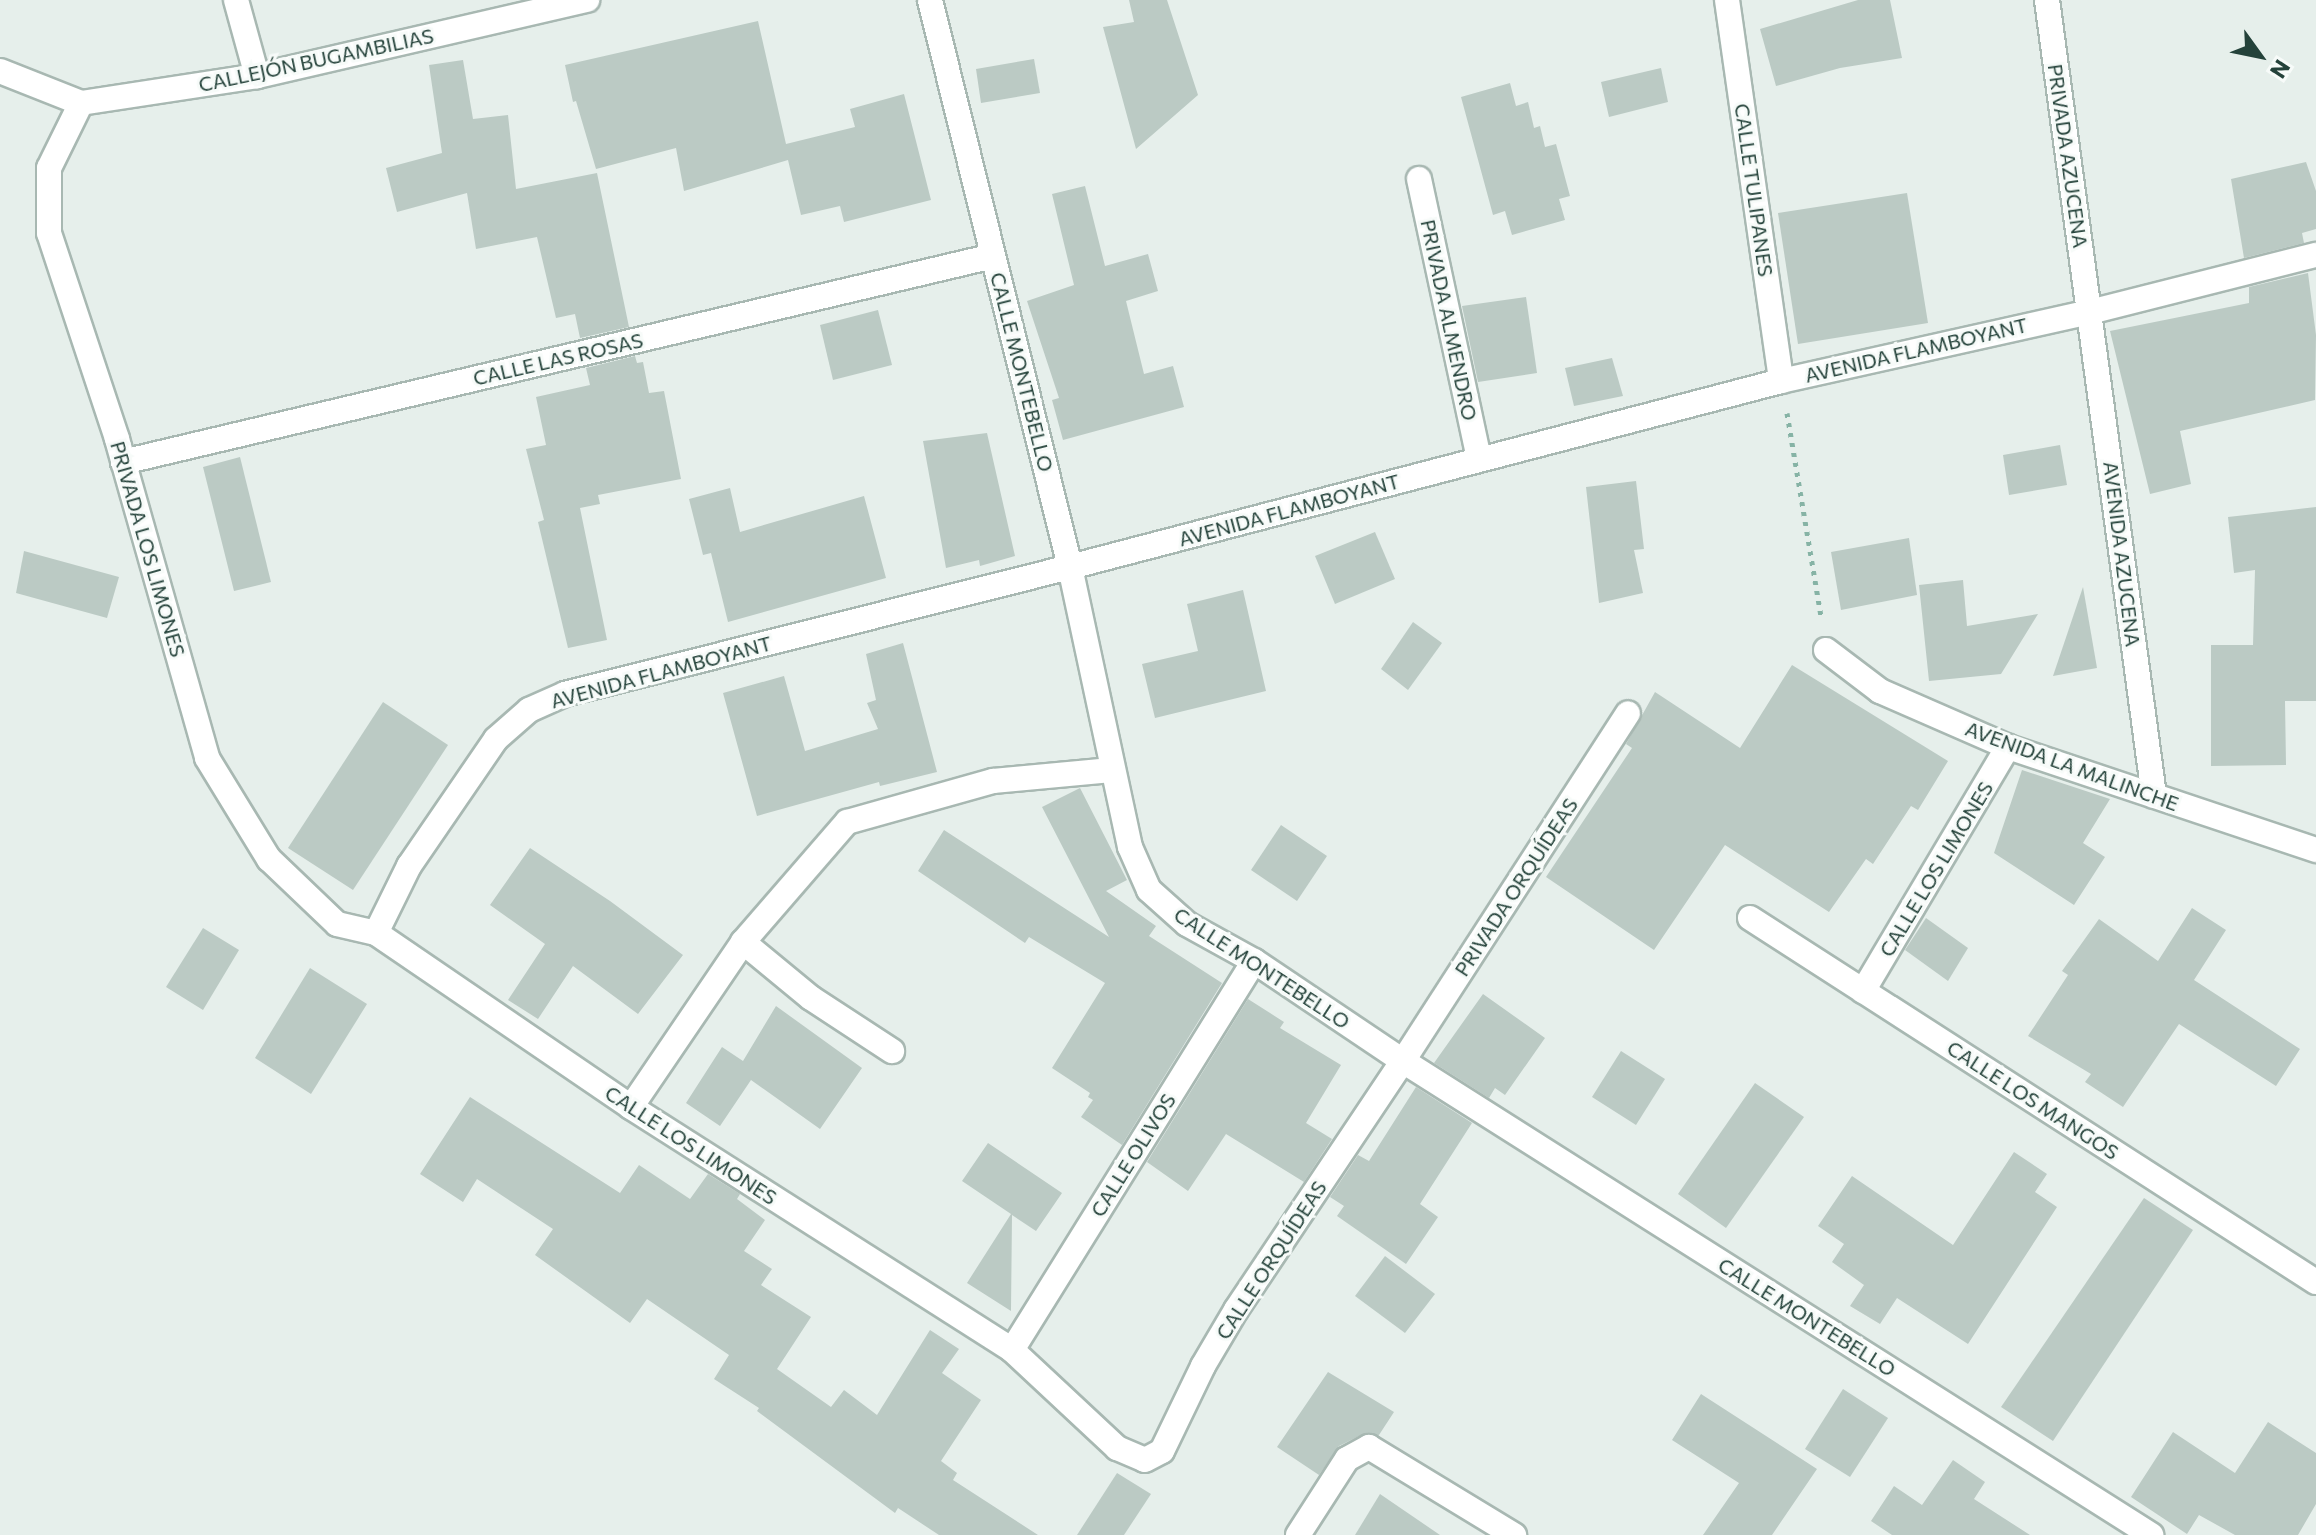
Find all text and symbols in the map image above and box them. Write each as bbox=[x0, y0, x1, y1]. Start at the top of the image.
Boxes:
north arrow bbox=[2220, 16, 2300, 96]
street label: CALLEJÓN BUGAMBILIAS bbox=[196, 23, 436, 97]
text: N bbox=[2265, 55, 2296, 84]
street label: PRIVADA AZUCENA bbox=[2043, 62, 2093, 250]
street label: CALLE TULIPANES bbox=[1730, 102, 1778, 278]
street label: PRIVADA ALMENDRO bbox=[1416, 217, 1482, 423]
street label: CALLE MONTEBELLO bbox=[986, 270, 1058, 474]
street label: AVENIDA FLAMBOYANT bbox=[1802, 313, 2030, 387]
street label: CALLE LAS ROSAS bbox=[471, 328, 645, 390]
street label: PRIVADA LOS LIMONES bbox=[106, 438, 190, 660]
street label: AVENIDA AZUCENA bbox=[2099, 460, 2145, 648]
street label: AVENIDA FLAMBOYANT bbox=[1176, 469, 1402, 551]
street label: AVENIDA FLAMBOYANT bbox=[548, 631, 774, 713]
street label: AVENIDA LA MALINCHE bbox=[1962, 716, 2182, 816]
street label: CALLE LOS LIMONES bbox=[1874, 777, 1998, 961]
street label: PRIVADA ORQUÍDEAS bbox=[1449, 793, 1583, 981]
street label: CALLE MONTEBELLO bbox=[1170, 902, 1354, 1034]
street label: CALLE LOS MANGOS bbox=[1943, 1036, 2123, 1164]
street label: CALLE LOS LIMONES bbox=[601, 1080, 781, 1210]
street label: CALLE OLIVOS bbox=[1086, 1089, 1180, 1221]
street label: CALLE ORQUÍDEAS bbox=[1211, 1176, 1331, 1344]
street label: CALLE MONTEBELLO bbox=[1714, 1253, 1900, 1381]

